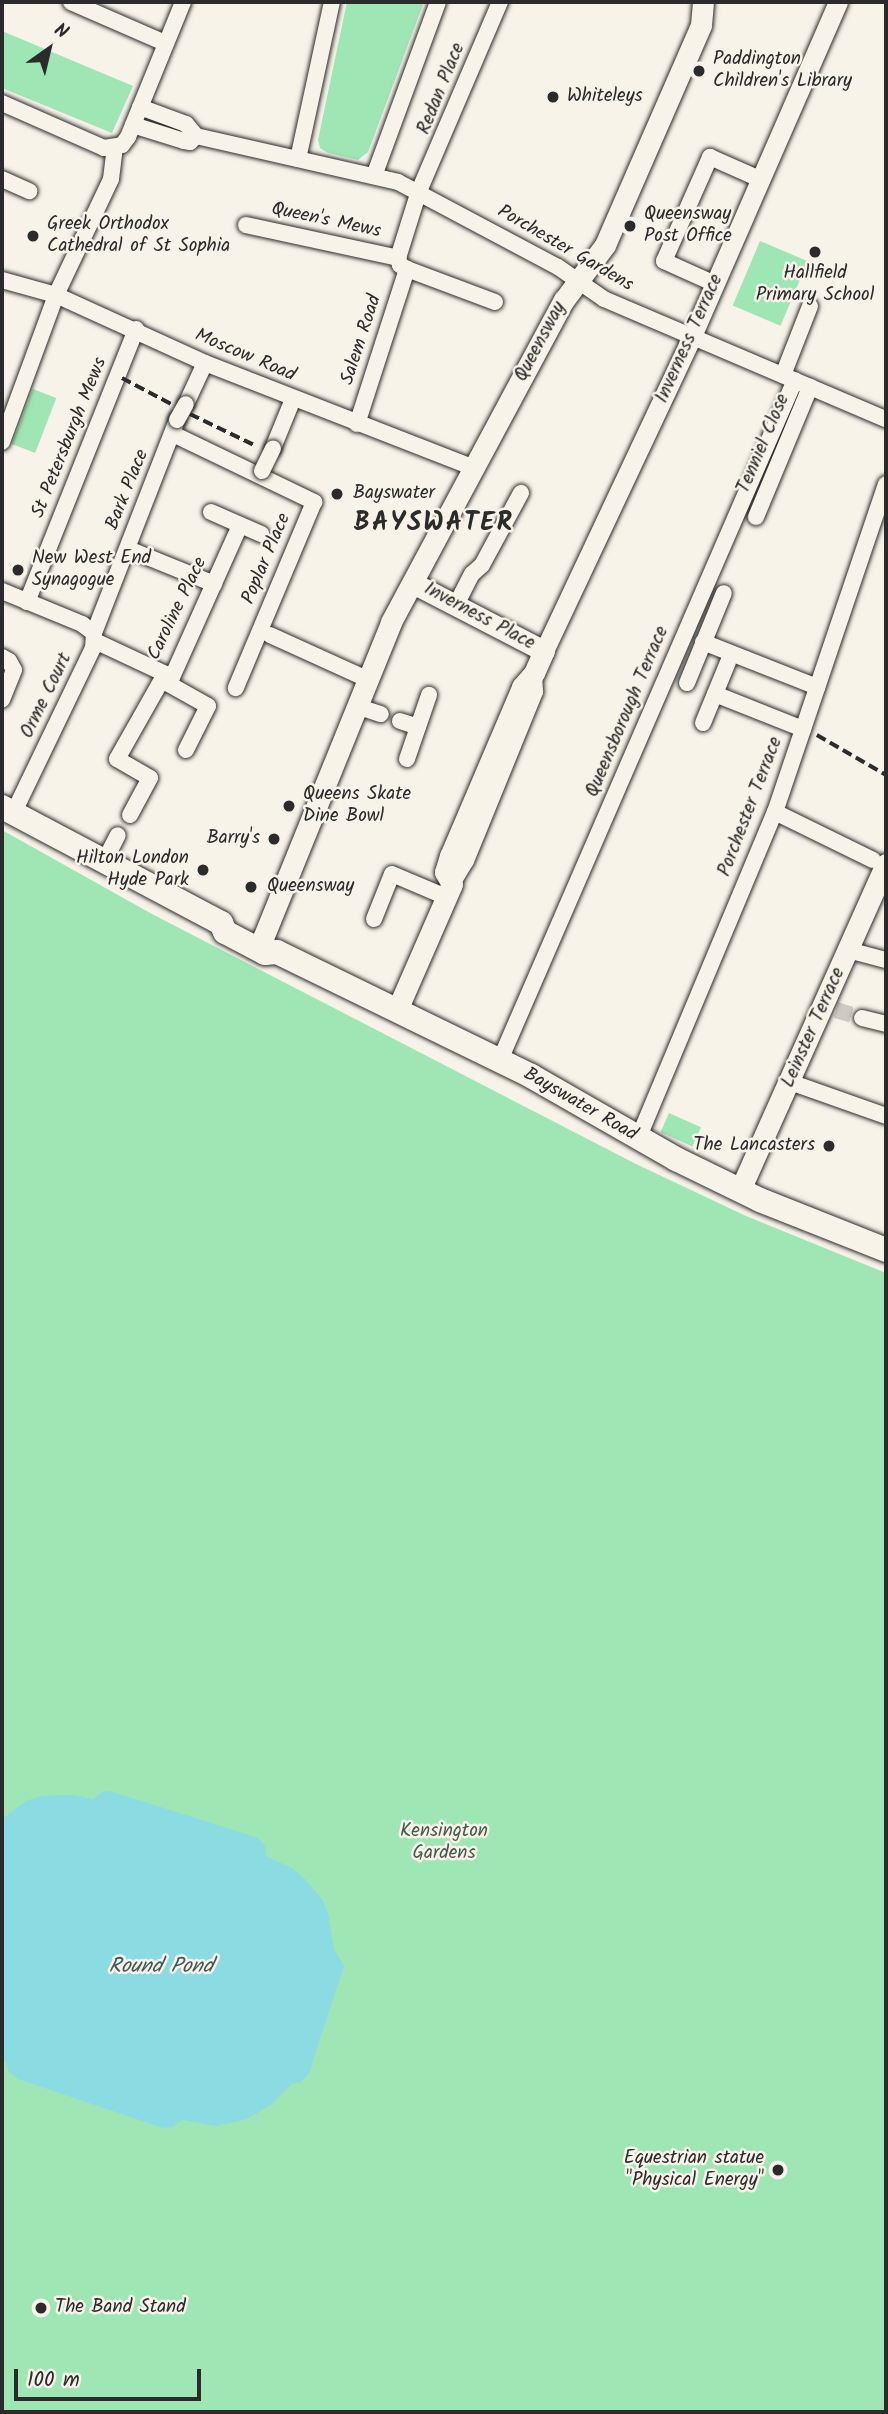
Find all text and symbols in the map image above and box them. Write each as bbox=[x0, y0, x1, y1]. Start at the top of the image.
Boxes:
north arrow bbox=[14, 14, 84, 84]
text: N bbox=[47, 16, 74, 47]
street label: Redan Place bbox=[413, 40, 471, 138]
place label: Paddington Children's Library bbox=[713, 49, 852, 93]
marker: Paddington Children's Library bbox=[691, 63, 707, 79]
place label: Whiteleys bbox=[567, 86, 643, 108]
marker: Whiteleys bbox=[545, 89, 561, 105]
street label: Queen's Mews bbox=[269, 198, 383, 244]
street label: Porchester Gardens bbox=[493, 201, 637, 297]
place label: Queensway Post Office bbox=[644, 204, 732, 248]
place label: Greek Orthodox Cathedral of St Sophia bbox=[47, 214, 230, 258]
marker: Queensway Post Office bbox=[622, 218, 638, 234]
marker: Greek Orthodox Cathedral of St Sophia bbox=[25, 228, 41, 244]
marker: Hallfield Primary School bbox=[807, 244, 823, 260]
place label: Hallfield Primary School bbox=[756, 263, 874, 307]
street label: Inverness Terrace bbox=[651, 271, 729, 407]
street label: Salem Road bbox=[337, 292, 387, 388]
street label: Queensway bbox=[510, 298, 572, 386]
street label: Moscow Road bbox=[191, 325, 299, 387]
street label: St Petersburgh Mews bbox=[27, 355, 113, 521]
street label: Tenniel Close bbox=[733, 391, 795, 497]
street label: Bark Place bbox=[102, 446, 154, 534]
place label: Bayswater bbox=[353, 483, 435, 505]
marker: Bayswater bbox=[327, 484, 347, 504]
district label: BAYSWATER bbox=[355, 508, 513, 540]
street label: Poplar Place bbox=[238, 510, 296, 608]
place label: New West End Synagogue bbox=[32, 548, 151, 592]
street label: Caroline Place bbox=[143, 554, 213, 664]
marker: New West End Synagogue bbox=[10, 562, 26, 578]
street label: Inverness Place bbox=[420, 578, 538, 656]
street label: Queensborough Terrace bbox=[582, 623, 674, 801]
street label: Orme Court bbox=[17, 650, 77, 742]
street label: Porchester Terrace bbox=[714, 734, 788, 880]
place label: Queens Skate Dine Bowl bbox=[303, 784, 411, 828]
marker: Queens Skate Dine Bowl bbox=[281, 798, 297, 814]
place label: Barry's bbox=[207, 828, 260, 850]
marker: Barry's bbox=[266, 831, 282, 847]
place label: Hilton London Hyde Park bbox=[76, 848, 189, 892]
marker: Hilton London Hyde Park bbox=[195, 862, 211, 878]
place label: Queensway bbox=[267, 876, 354, 898]
marker: Queensway bbox=[241, 877, 261, 897]
street label: Leinster Terrace bbox=[777, 965, 851, 1091]
street label: Bayswater Road bbox=[519, 1063, 641, 1147]
place label: The Lancasters bbox=[693, 1135, 815, 1157]
marker: The Lancasters bbox=[821, 1138, 837, 1154]
park label: Kensington Gardens bbox=[400, 1821, 488, 1865]
water label: Round Pond bbox=[109, 1954, 213, 1980]
place label: Equestrian statue "Physical Energy" bbox=[624, 2148, 764, 2192]
marker: Equestrian statue "Physical Energy" bbox=[770, 2162, 786, 2178]
place label: The Band Stand bbox=[55, 2297, 186, 2319]
marker: The Band Stand bbox=[33, 2300, 49, 2316]
scale bar bbox=[18, 2354, 205, 2398]
text: 100 m bbox=[27, 2364, 80, 2397]

